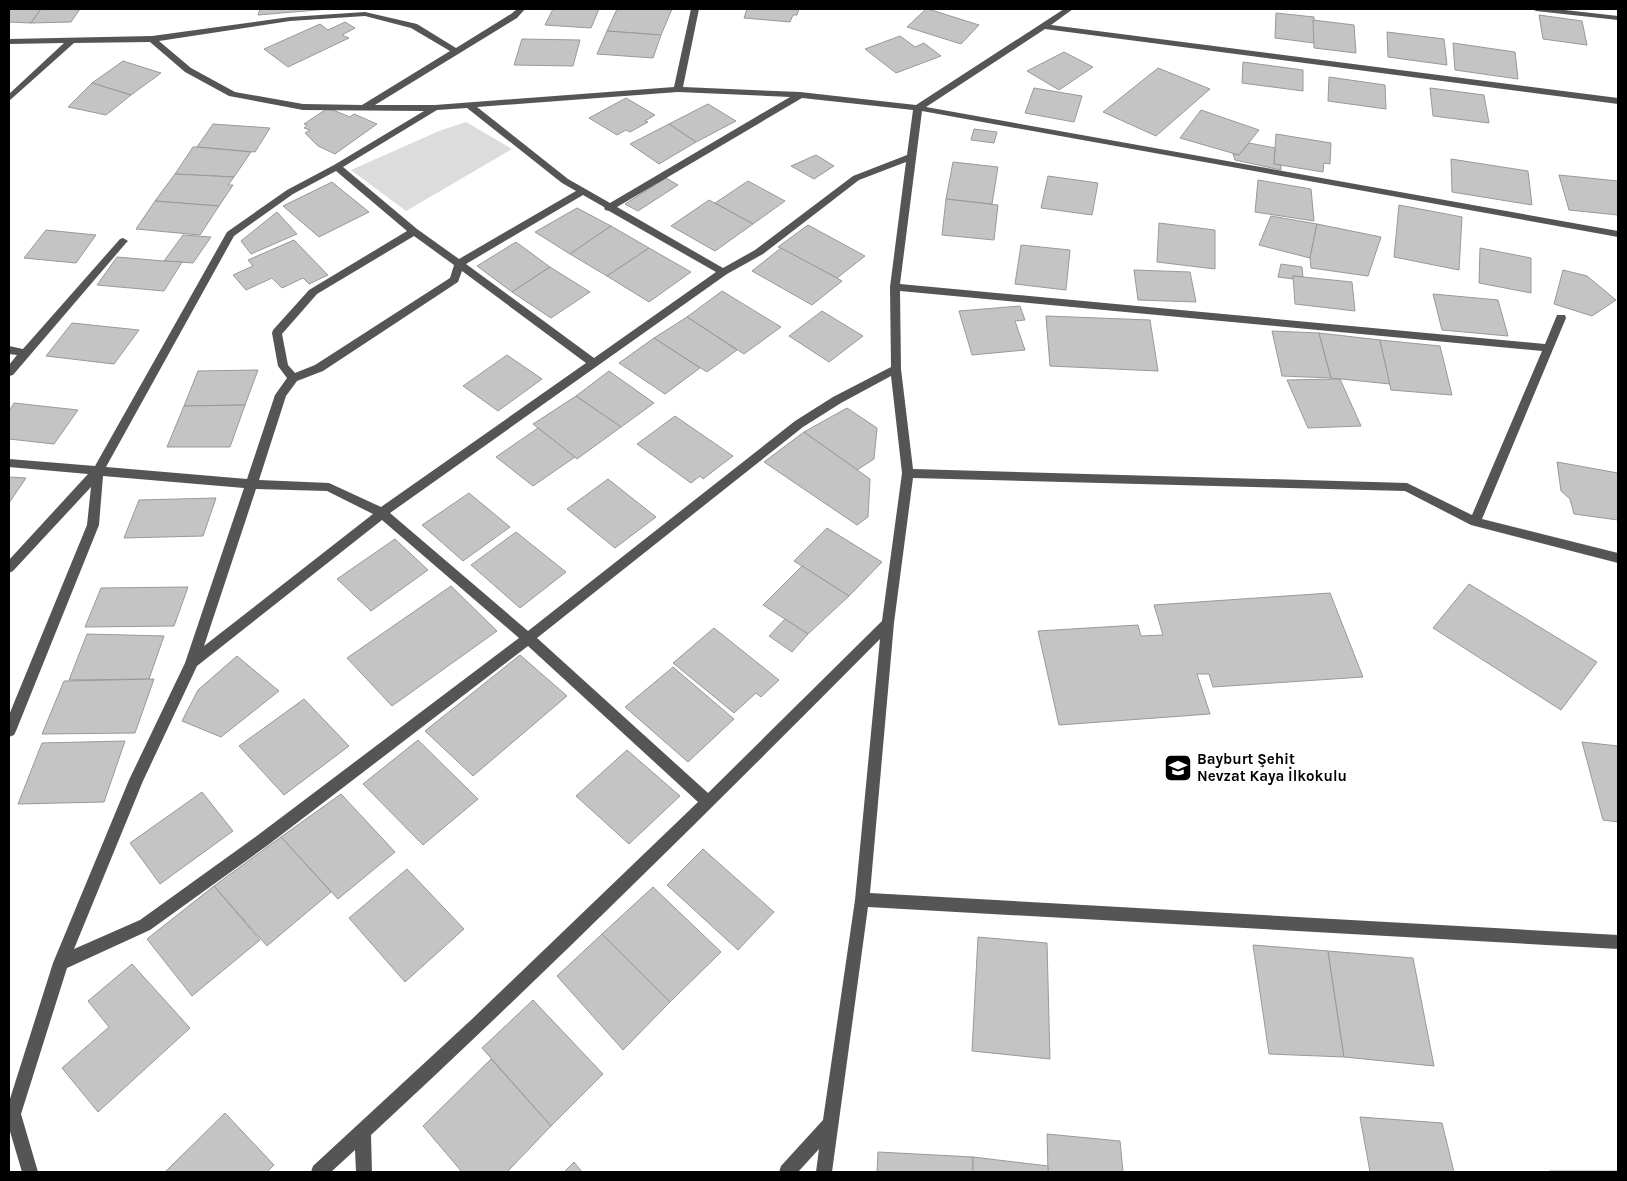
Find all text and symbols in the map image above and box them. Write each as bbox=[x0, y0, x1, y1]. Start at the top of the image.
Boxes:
place label: Bayburt Şehit Nevzat Kaya İlkokulu bbox=[1197, 750, 1347, 785]
school or university icon: Bayburt Şehit Nevzat Kaya İlkokulu bbox=[1163, 753, 1193, 783]

